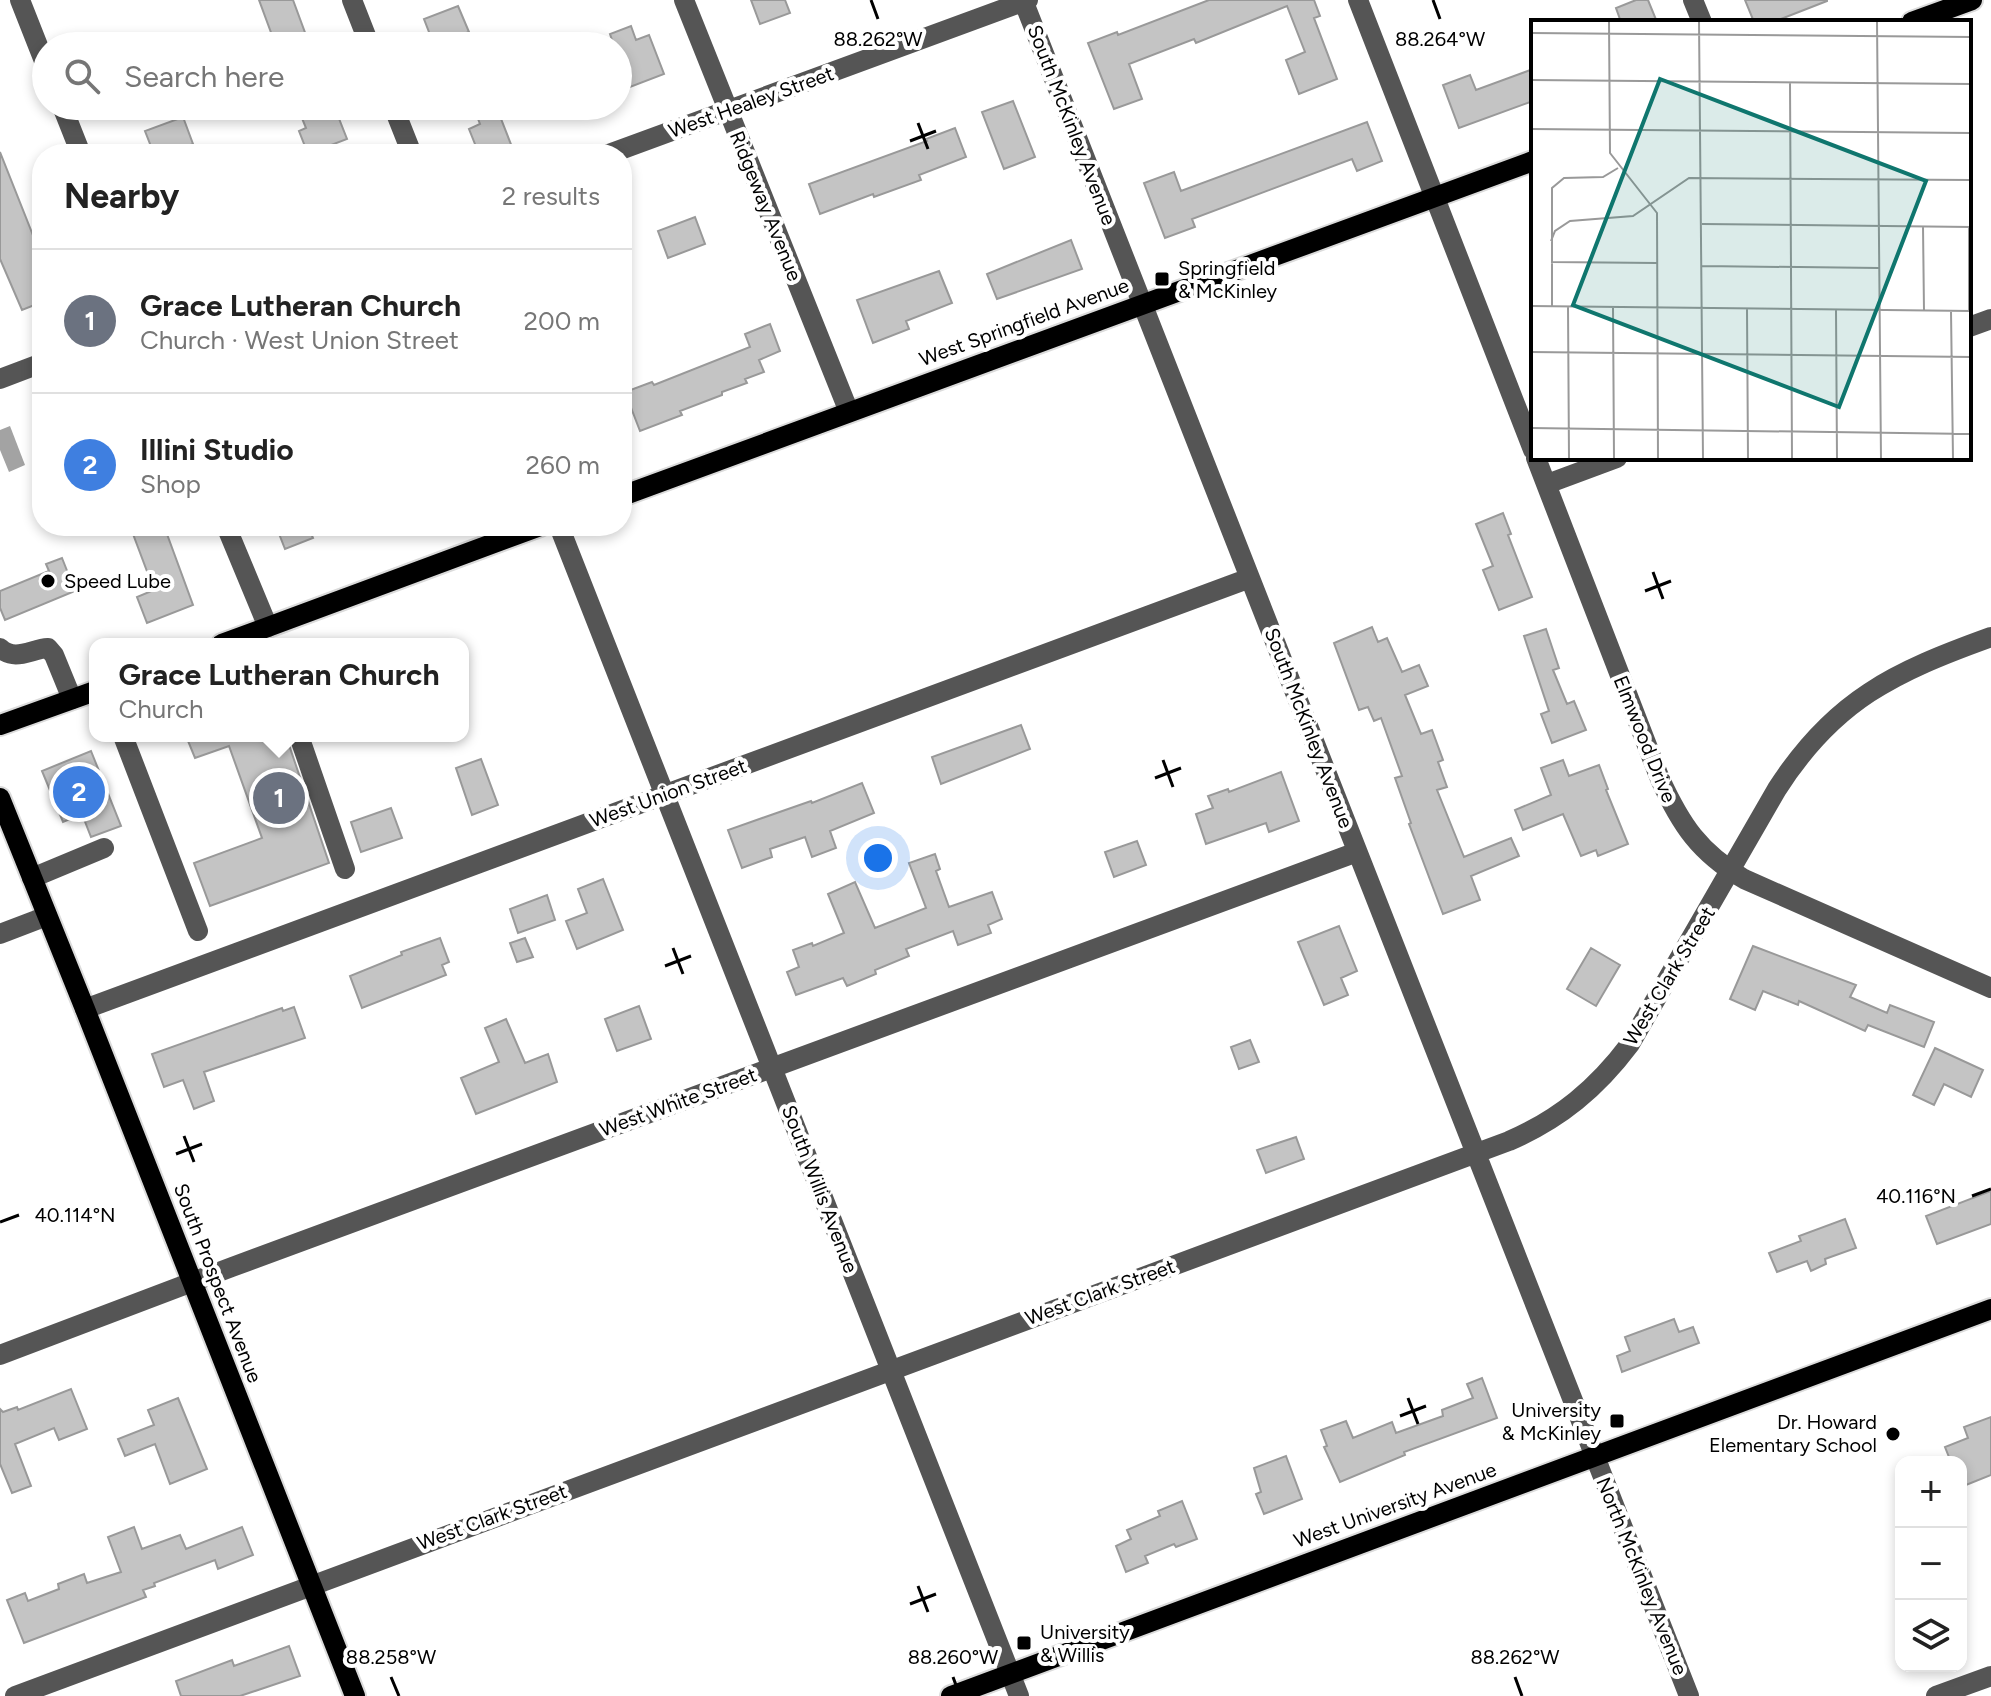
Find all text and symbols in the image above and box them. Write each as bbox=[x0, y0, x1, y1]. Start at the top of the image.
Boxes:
inset map bbox=[1531, 20, 1971, 460]
street label: South McKinley Avenue bbox=[1023, 21, 1121, 229]
text: 88.262°W bbox=[834, 27, 922, 51]
text: 88.264°W bbox=[1395, 27, 1485, 51]
search box bbox=[32, 32, 632, 120]
icon: search bbox=[60, 54, 104, 98]
text: Search here bbox=[124, 58, 284, 95]
street label: West Healey Street bbox=[665, 61, 837, 143]
street label: Ridgeway Avenue bbox=[725, 127, 807, 285]
text: Nearby bbox=[64, 176, 179, 217]
text: 2 results bbox=[502, 180, 600, 212]
place label: Springfield & McKinley bbox=[1178, 256, 1278, 303]
marker: Springfield & McKinley bbox=[1153, 270, 1171, 288]
street label: West Springfield Avenue bbox=[916, 273, 1132, 371]
text: Grace Lutheran Church bbox=[140, 287, 461, 324]
text: 1 bbox=[85, 305, 95, 337]
text: 200 m bbox=[524, 305, 600, 337]
text: Church · West Union Street bbox=[140, 324, 459, 356]
text: Illini Studio bbox=[140, 431, 294, 468]
text: 2 bbox=[82, 449, 98, 481]
text: 260 m bbox=[526, 449, 600, 481]
text: Shop bbox=[140, 468, 201, 500]
place label: Speed Lube bbox=[64, 569, 171, 593]
marker: Speed Lube bbox=[39, 572, 57, 590]
street label: South McKinley Avenue bbox=[1260, 624, 1358, 832]
popup bbox=[89, 638, 469, 742]
text: Grace Lutheran Church bbox=[119, 656, 440, 693]
street label: Elmwood Drive bbox=[1609, 672, 1681, 806]
text: Church bbox=[119, 693, 204, 725]
street label: West Union Street bbox=[586, 754, 750, 832]
pin: 2 bbox=[53, 762, 105, 822]
pin: 1 bbox=[253, 768, 305, 828]
your location bbox=[858, 838, 898, 878]
street label: West Clark Street bbox=[1618, 902, 1720, 1050]
street label: West White Street bbox=[596, 1062, 760, 1142]
street label: South Willis Avenue bbox=[777, 1102, 863, 1276]
street label: South Prospect Avenue bbox=[169, 1180, 267, 1386]
text: 40.116°N bbox=[1876, 1184, 1956, 1208]
text: 40.114°N bbox=[34, 1203, 116, 1227]
street label: West Clark Street bbox=[1022, 1254, 1178, 1330]
place label: University & McKinley bbox=[1502, 1398, 1601, 1445]
place label: Dr. Howard Elementary School bbox=[1709, 1410, 1877, 1457]
marker: University & McKinley bbox=[1608, 1412, 1626, 1430]
marker: Dr. Howard Elementary School bbox=[1884, 1425, 1902, 1443]
map controls bbox=[1895, 1456, 1967, 1672]
button: + bbox=[1895, 1456, 1967, 1528]
street label: West University Avenue bbox=[1291, 1457, 1500, 1553]
street label: North McKinley Avenue bbox=[1591, 1474, 1693, 1679]
street label: West Clark Street bbox=[414, 1479, 570, 1555]
button: − bbox=[1895, 1528, 1967, 1600]
button: layers bbox=[1895, 1600, 1967, 1672]
place label: University & Willis bbox=[1040, 1620, 1130, 1667]
marker: University & Willis bbox=[1015, 1634, 1033, 1652]
text: 88.258°W bbox=[346, 1645, 436, 1669]
text: 88.260°W bbox=[908, 1645, 998, 1669]
text: 88.262°W bbox=[1471, 1645, 1559, 1669]

